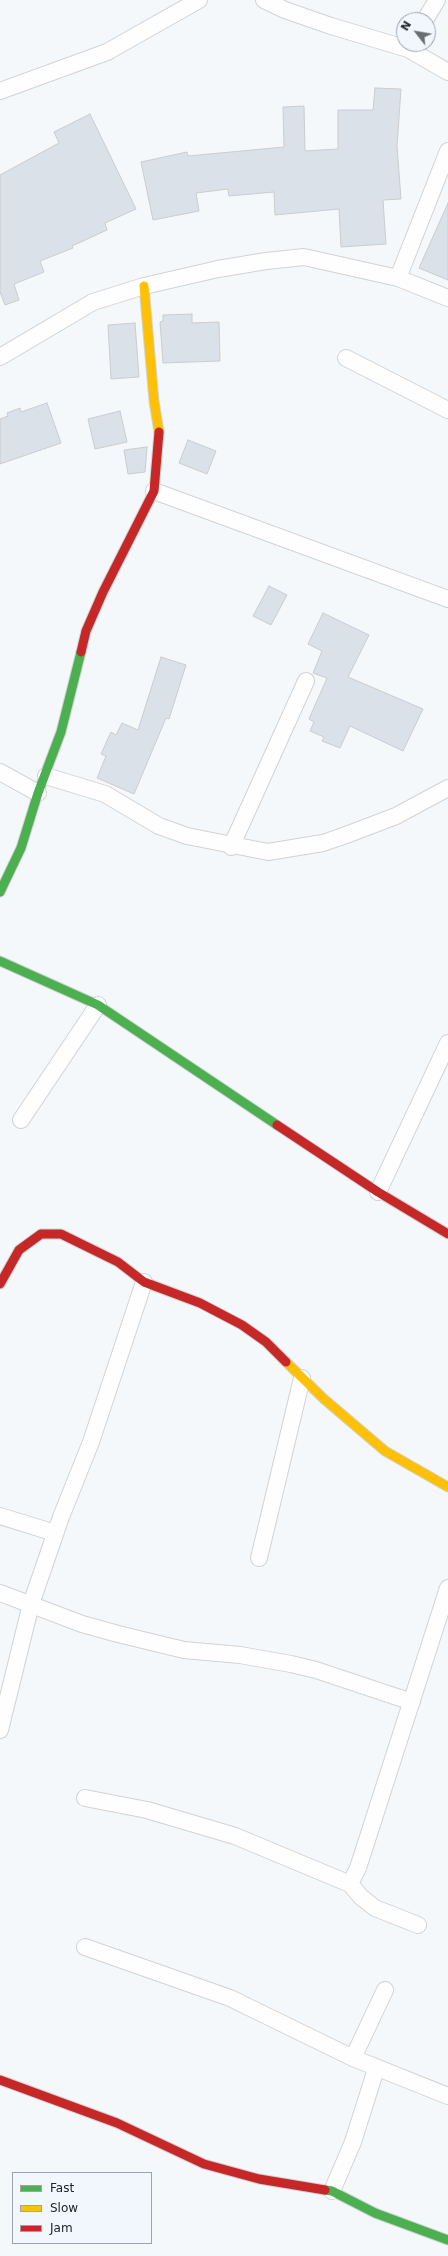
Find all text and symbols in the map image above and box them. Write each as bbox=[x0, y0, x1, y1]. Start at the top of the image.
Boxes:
north arrow bbox=[396, 12, 436, 52]
text: N bbox=[398, 19, 414, 33]
legend bbox=[12, 2172, 152, 2244]
text: Fast bbox=[50, 2181, 74, 2195]
text: Slow bbox=[50, 2201, 78, 2215]
text: Jam bbox=[50, 2221, 73, 2235]

